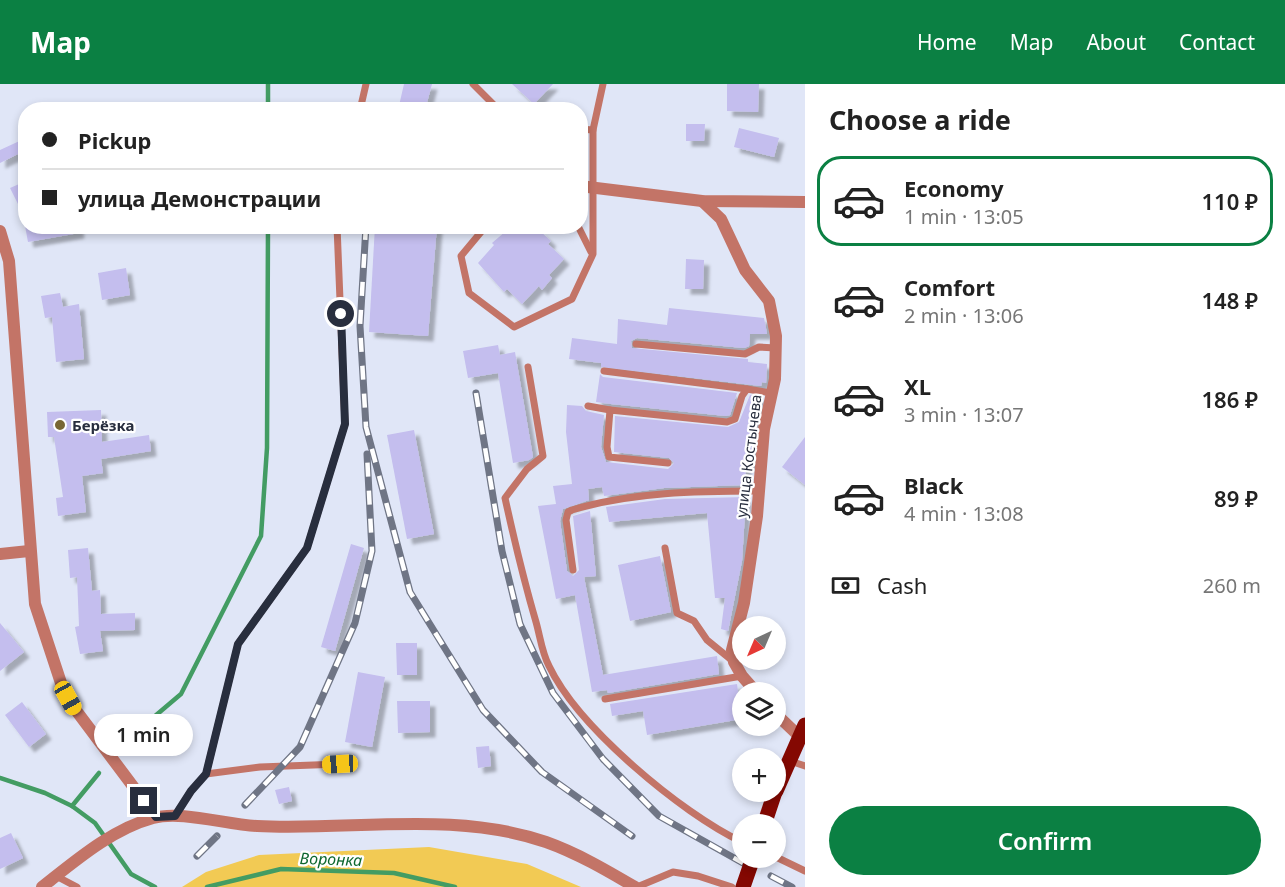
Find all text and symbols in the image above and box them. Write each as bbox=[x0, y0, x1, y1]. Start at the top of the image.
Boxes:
text: Map bbox=[30, 23, 91, 61]
text: Home bbox=[917, 28, 977, 56]
text: Map bbox=[1010, 28, 1053, 56]
text: About bbox=[1086, 28, 1146, 56]
text: Contact bbox=[1179, 28, 1255, 56]
text: Choose a ride bbox=[829, 101, 1011, 138]
text: Pickup bbox=[78, 125, 151, 155]
text: Economy bbox=[904, 173, 1003, 203]
icon: car bbox=[832, 174, 886, 228]
text: улица Демонстрации bbox=[78, 183, 321, 213]
text: 110 ₽ bbox=[1201, 186, 1258, 216]
text: 1 min · 13:05 bbox=[904, 203, 1024, 230]
text: Comfort bbox=[904, 272, 995, 302]
icon: car bbox=[832, 273, 886, 327]
text: 148 ₽ bbox=[1201, 285, 1258, 315]
route start bbox=[327, 300, 354, 327]
text: 2 min · 13:06 bbox=[904, 302, 1024, 329]
text: XL bbox=[904, 371, 931, 401]
icon: car bbox=[832, 372, 886, 426]
text: 186 ₽ bbox=[1201, 384, 1258, 414]
street label: улица Костычева bbox=[731, 393, 765, 519]
text: 3 min · 13:07 bbox=[904, 401, 1024, 428]
place label: Берёзка bbox=[72, 415, 134, 435]
marker: Берёзка bbox=[53, 418, 67, 432]
text: Black bbox=[904, 470, 963, 500]
icon: car bbox=[832, 471, 886, 525]
text: 89 ₽ bbox=[1214, 483, 1258, 513]
text: 4 min · 13:08 bbox=[904, 500, 1024, 527]
icon: cash bbox=[829, 569, 862, 602]
text: Cash bbox=[877, 570, 927, 600]
text: 260 m bbox=[1203, 572, 1261, 599]
north arrow bbox=[732, 616, 786, 670]
map controls bbox=[732, 616, 786, 868]
car bbox=[51, 678, 85, 718]
button: layers bbox=[732, 682, 786, 736]
callout: 1 min bbox=[94, 714, 194, 756]
text: 1 min bbox=[116, 721, 171, 748]
button: + bbox=[732, 748, 786, 802]
car bbox=[322, 754, 358, 774]
route end bbox=[130, 787, 157, 814]
button: Confirm bbox=[829, 806, 1261, 875]
button: − bbox=[732, 814, 786, 868]
water label: Воронка bbox=[299, 847, 363, 871]

